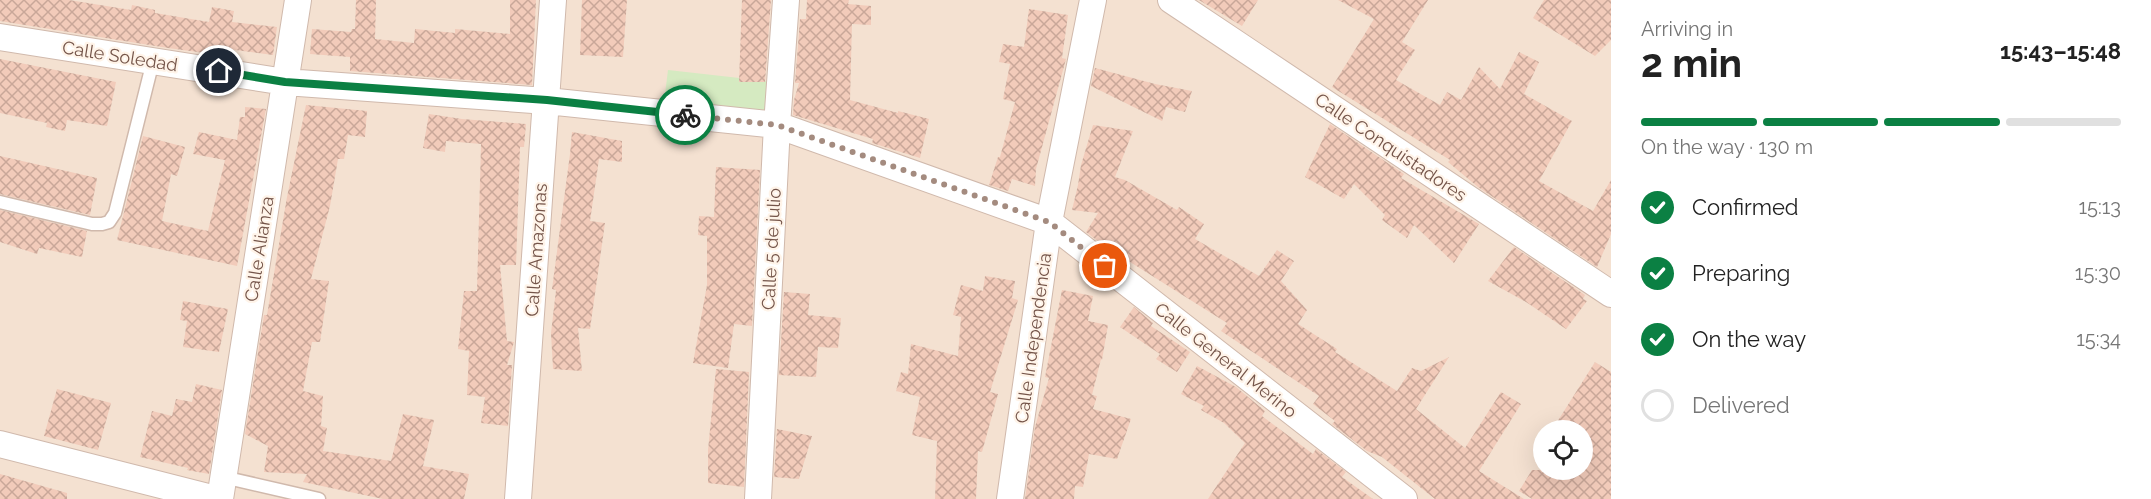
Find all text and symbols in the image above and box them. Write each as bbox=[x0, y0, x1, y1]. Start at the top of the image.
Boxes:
text: Arriving in bbox=[1641, 17, 1733, 41]
street label: Calle Soledad bbox=[61, 37, 179, 75]
text: 15:43–15:48 bbox=[2000, 38, 2121, 64]
text: 2 min bbox=[1641, 40, 1742, 86]
pin bbox=[193, 45, 244, 96]
icon: home bbox=[202, 54, 235, 87]
courier bbox=[655, 85, 715, 145]
street label: Calle Conquistadores bbox=[1311, 88, 1471, 206]
icon: bike bbox=[669, 99, 702, 132]
text: On the way · 130 m bbox=[1641, 135, 1813, 159]
street label: Calle Amazonas bbox=[521, 182, 551, 317]
street label: Calle 5 de julio bbox=[757, 187, 785, 311]
icon: check bbox=[1641, 191, 1674, 224]
text: Confirmed bbox=[1692, 194, 1799, 220]
street label: Calle Alianza bbox=[240, 195, 278, 303]
text: 15:13 bbox=[2079, 195, 2121, 219]
pin bbox=[1079, 240, 1130, 291]
icon: bag bbox=[1088, 249, 1121, 282]
street label: Calle Independencia bbox=[1011, 251, 1055, 425]
icon: check bbox=[1641, 257, 1674, 290]
text: Preparing bbox=[1692, 260, 1790, 286]
text: 15:30 bbox=[2075, 261, 2121, 285]
street label: Calle General Merino bbox=[1151, 298, 1301, 422]
icon: check bbox=[1641, 323, 1674, 356]
text: On the way bbox=[1692, 326, 1806, 352]
text: 15:34 bbox=[2076, 327, 2121, 351]
text: Delivered bbox=[1692, 392, 1790, 418]
map controls bbox=[1533, 420, 1593, 480]
button: locate bbox=[1533, 420, 1593, 480]

